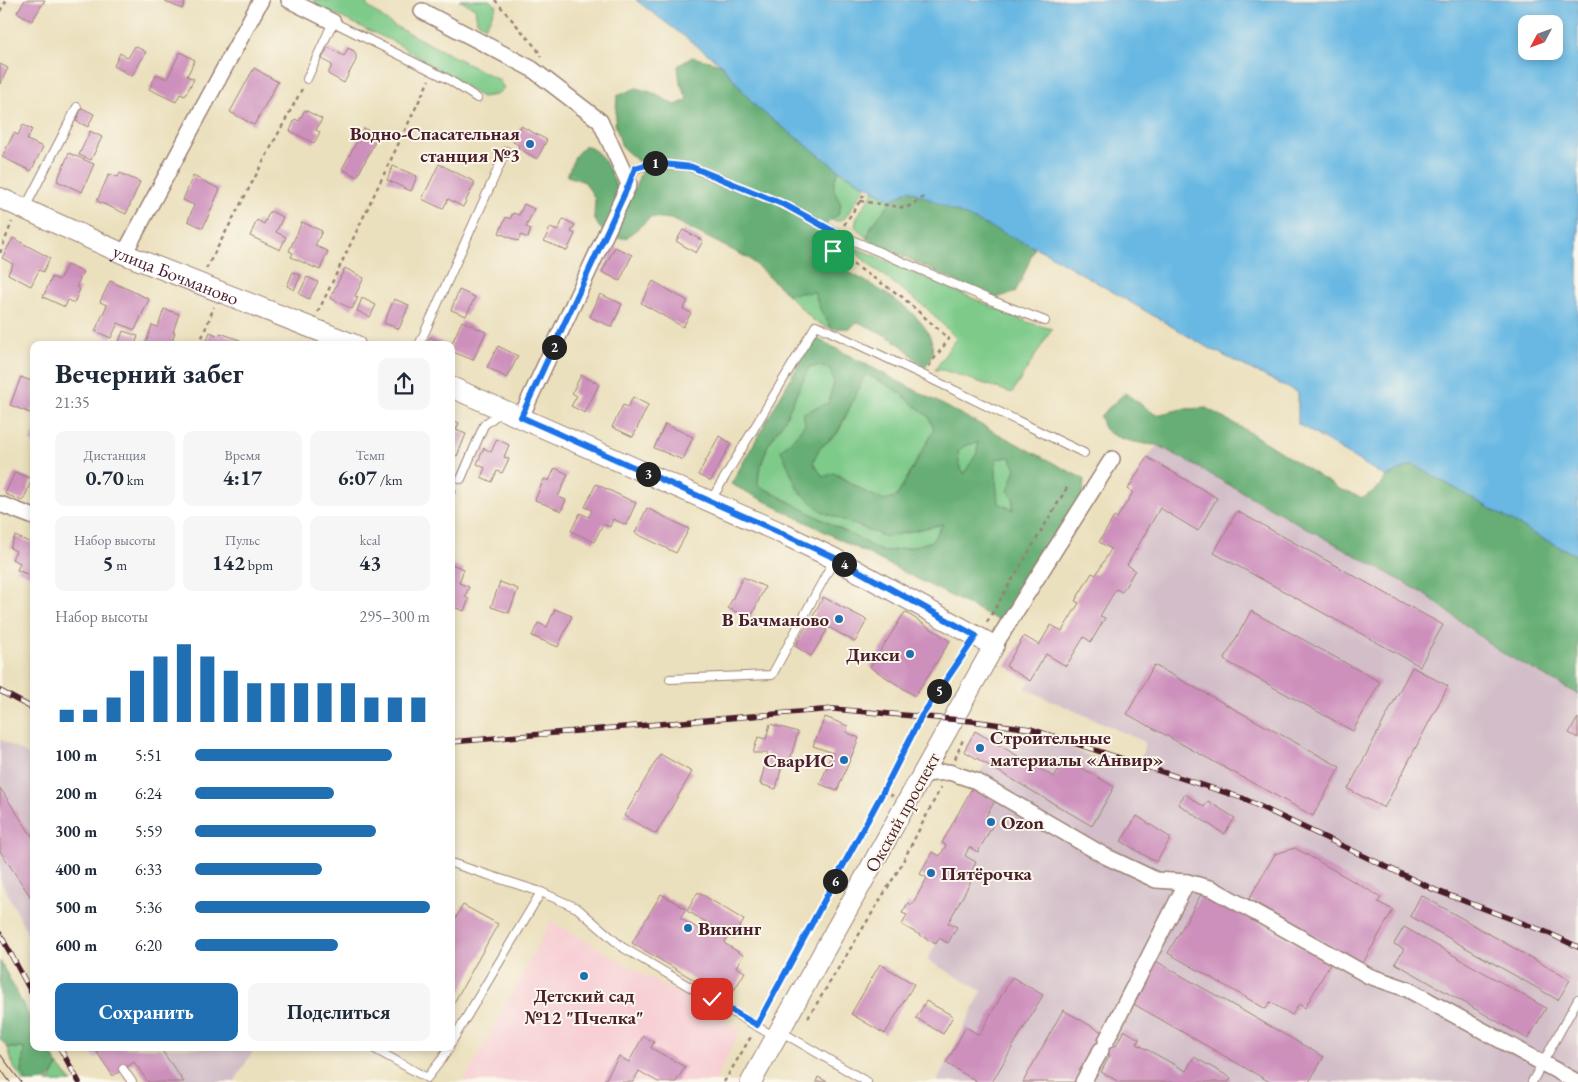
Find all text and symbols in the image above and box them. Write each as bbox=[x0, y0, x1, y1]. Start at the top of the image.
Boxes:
north arrow bbox=[1518, 15, 1562, 60]
map controls bbox=[1518, 15, 1563, 60]
place label: Водно-Спасательная станция №3 bbox=[350, 121, 520, 168]
marker: Водно-Спасательная станция №3 bbox=[524, 138, 536, 150]
pin: 1 bbox=[642, 150, 668, 176]
text: 1 bbox=[652, 154, 659, 172]
pin bbox=[812, 230, 854, 272]
icon: arrive bbox=[819, 237, 847, 265]
street label: улица Бочманово bbox=[109, 239, 243, 311]
pin: 2 bbox=[542, 334, 566, 360]
text: 2 bbox=[551, 338, 558, 356]
text: Вечерний забег bbox=[55, 355, 244, 391]
button: share bbox=[378, 358, 430, 410]
text: 21:35 bbox=[55, 392, 90, 413]
text: Дистанция bbox=[84, 446, 146, 464]
text: Время bbox=[225, 446, 260, 464]
text: Темп bbox=[356, 446, 385, 464]
pin: 3 bbox=[636, 462, 660, 486]
text: 0.70 bbox=[85, 464, 124, 491]
text: 4:17 bbox=[223, 464, 262, 491]
text: 6:07 bbox=[338, 464, 377, 491]
text: 3 bbox=[645, 465, 652, 483]
text: km bbox=[124, 471, 144, 489]
text: /km bbox=[377, 471, 403, 489]
text: Набор высоты bbox=[74, 531, 156, 549]
text: Пульс bbox=[225, 531, 260, 549]
text: kcal bbox=[360, 531, 381, 549]
text: 5 bbox=[102, 549, 114, 576]
text: 142 bbox=[212, 549, 245, 576]
text: 43 bbox=[359, 549, 381, 576]
pin: 4 bbox=[832, 552, 856, 576]
text: 4 bbox=[841, 555, 848, 573]
text: m bbox=[114, 556, 127, 574]
text: bpm bbox=[245, 556, 273, 574]
text: Набор высоты bbox=[55, 606, 148, 627]
text: 295–300 m bbox=[359, 606, 430, 627]
place label: В Бачманово bbox=[722, 607, 829, 632]
marker: В Бачманово bbox=[833, 613, 845, 625]
place label: Дикси bbox=[846, 642, 900, 667]
marker: Дикси bbox=[904, 648, 916, 660]
pin: 5 bbox=[926, 678, 952, 704]
text: 5 bbox=[936, 682, 943, 700]
place label: Строительные материалы «Анвир» bbox=[990, 725, 1164, 772]
marker: Строительные материалы «Анвир» bbox=[974, 742, 986, 754]
text: 100 m bbox=[55, 745, 97, 766]
text: 5:51 bbox=[135, 745, 162, 766]
place label: СварИС bbox=[763, 748, 834, 773]
street label: Окский проспект bbox=[859, 748, 946, 877]
marker: СварИС bbox=[838, 754, 850, 766]
text: 200 m bbox=[55, 783, 97, 804]
text: 6:24 bbox=[135, 783, 162, 804]
place label: Ozon bbox=[1001, 810, 1044, 835]
marker: Ozon bbox=[985, 816, 997, 828]
text: 300 m bbox=[55, 821, 97, 842]
text: 5:59 bbox=[135, 821, 162, 842]
text: 400 m bbox=[55, 859, 97, 880]
text: 6:33 bbox=[135, 859, 162, 880]
place label: Пятёрочка bbox=[941, 861, 1033, 886]
marker: Пятёрочка bbox=[925, 867, 937, 879]
pin: 6 bbox=[822, 868, 848, 894]
text: 6 bbox=[832, 872, 839, 890]
text: 500 m bbox=[55, 897, 97, 918]
text: 5:36 bbox=[135, 897, 162, 918]
place label: Викинг bbox=[698, 916, 762, 941]
marker: Викинг bbox=[682, 922, 694, 934]
text: 600 m bbox=[55, 935, 97, 956]
text: 6:20 bbox=[135, 935, 162, 956]
marker: Детский сад №12 "Пчелка" bbox=[578, 970, 590, 982]
pin bbox=[691, 978, 733, 1020]
button: Сохранить bbox=[55, 983, 238, 1041]
button: Поделиться bbox=[248, 983, 430, 1041]
place label: Детский сад №12 "Пчелка" bbox=[524, 983, 644, 1030]
icon: check bbox=[698, 985, 726, 1013]

